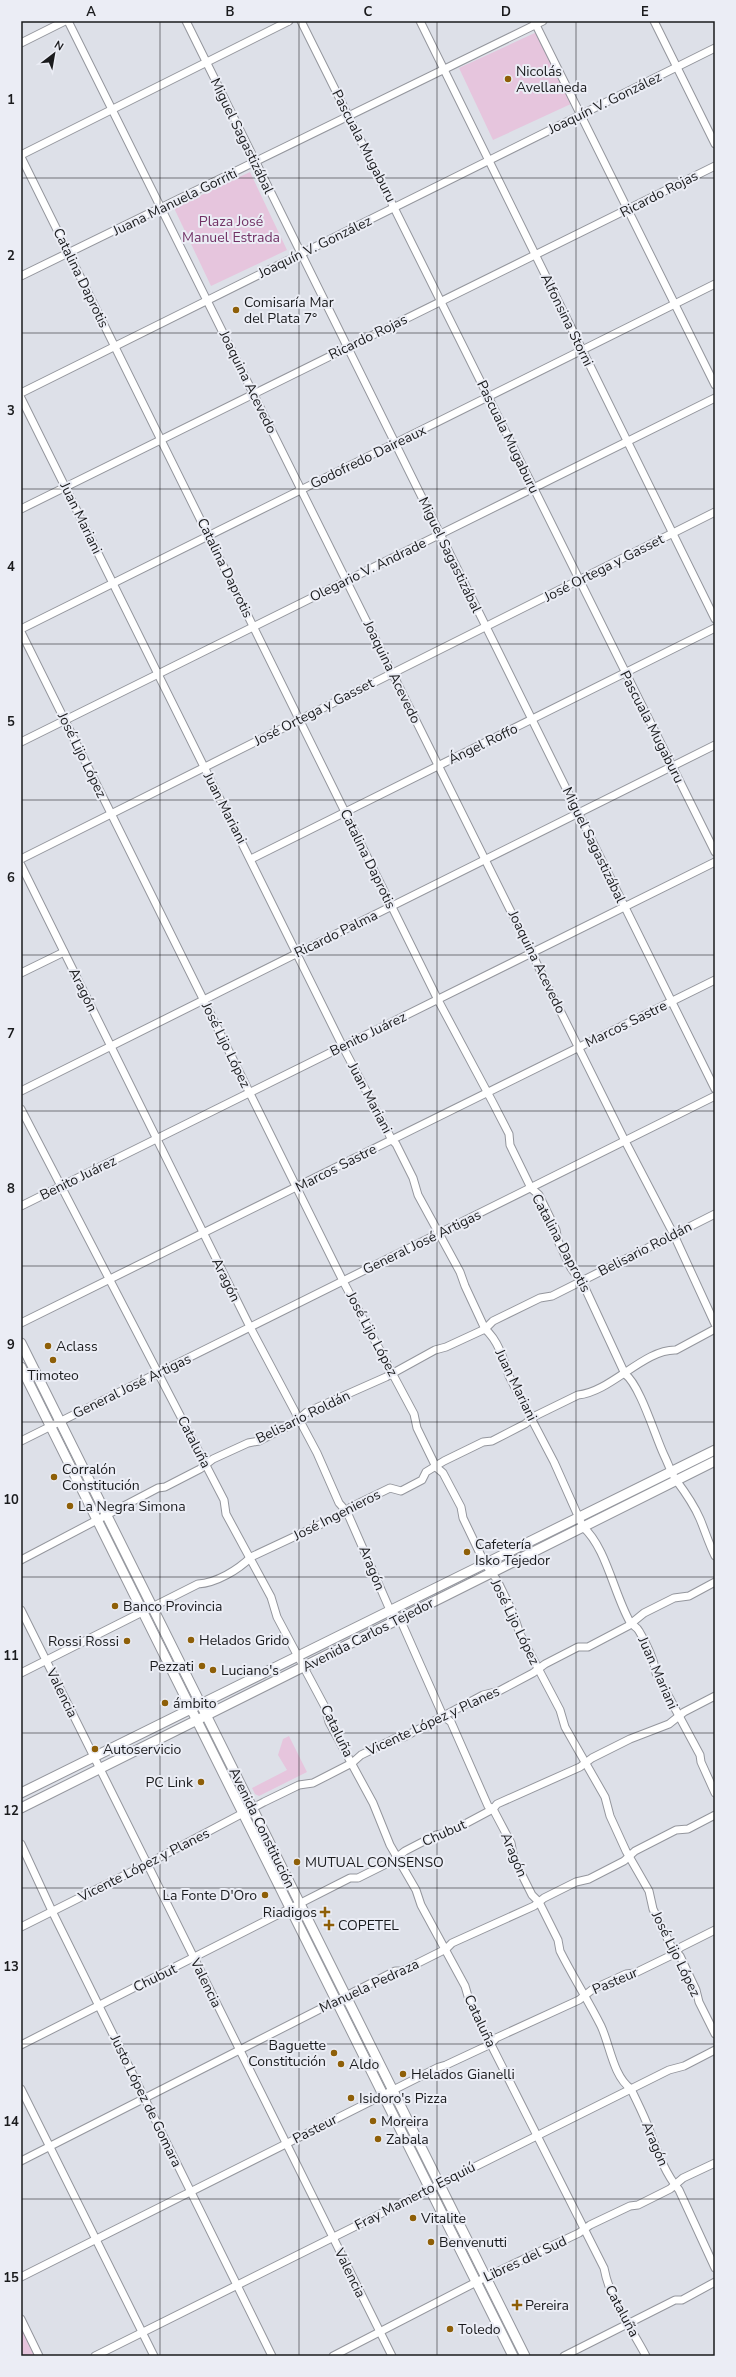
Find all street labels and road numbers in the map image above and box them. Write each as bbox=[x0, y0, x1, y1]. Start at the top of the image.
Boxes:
street label: Joaquín V. González bbox=[544, 67, 665, 139]
street label: Miguel Sagastizábal bbox=[206, 75, 279, 198]
street label: Pascuala Mugaburu bbox=[327, 86, 401, 206]
street label: Juana Manuela Gorriti bbox=[109, 164, 240, 241]
street label: Ricardo Rojas bbox=[617, 166, 702, 222]
street label: Joaquín V. González bbox=[254, 211, 375, 283]
street label: Catalina Daprotis bbox=[49, 225, 113, 331]
street label: Alfonsina Storni bbox=[536, 271, 598, 369]
street label: Ricardo Rojas bbox=[325, 310, 411, 364]
street label: Joaquina Acevedo bbox=[214, 326, 281, 437]
street label: Pascuala Mugaburu bbox=[472, 377, 544, 497]
street label: Godofredo Daireaux bbox=[307, 420, 430, 493]
street label: Juan Mariani bbox=[55, 478, 107, 557]
street label: Miguel Sagastizábal bbox=[414, 494, 487, 617]
street label: Catalina Daprotis bbox=[193, 515, 257, 621]
street label: José Ortega y Gasset bbox=[540, 530, 667, 607]
street label: Olegario V. Andrade bbox=[307, 534, 429, 606]
street label: Joaquina Acevedo bbox=[358, 616, 425, 727]
street label: Pascuala Mugaburu bbox=[615, 667, 689, 787]
street label: José Ortega y Gasset bbox=[250, 674, 377, 751]
street label: José Lijo López bbox=[53, 708, 111, 801]
street label: Ángel Roffo bbox=[445, 719, 521, 769]
street label: Juan Mariani bbox=[198, 768, 251, 847]
street label: Miguel Sagastizábal bbox=[558, 784, 631, 907]
street label: Catalina Daprotis bbox=[336, 806, 400, 912]
street label: Ricardo Palma bbox=[291, 906, 381, 962]
street label: Joaquina Acevedo bbox=[503, 906, 570, 1017]
street label: Aragón bbox=[64, 965, 102, 1015]
street label: Marcos Sastre bbox=[582, 996, 670, 1052]
street label: José Lijo López bbox=[197, 998, 255, 1091]
street label: Benito Juárez bbox=[327, 1007, 410, 1061]
street label: Juan Mariani bbox=[343, 1058, 397, 1137]
street label: Marcos Sastre bbox=[292, 1139, 380, 1197]
street label: Benito Juárez bbox=[37, 1151, 120, 1205]
street label: Catalina Daprotis bbox=[527, 1191, 595, 1296]
street label: General José Artigas bbox=[360, 1205, 485, 1279]
street label: Belisario Roldán bbox=[595, 1217, 695, 1281]
street label: Aragón bbox=[207, 1255, 245, 1305]
street label: José Lijo López bbox=[341, 1288, 402, 1380]
street label: Juan Mariani bbox=[490, 1345, 542, 1424]
street label: General José Artigas bbox=[70, 1349, 195, 1423]
street label: Belisario Roldán bbox=[253, 1386, 353, 1448]
street label: Cataluña bbox=[173, 1413, 215, 1471]
street label: José Ingenieros bbox=[289, 1485, 384, 1546]
street label: Aragón bbox=[354, 1543, 390, 1593]
street label: José Lijo López bbox=[486, 1575, 544, 1668]
street label: Avenida Carlos Tejedor bbox=[299, 1594, 437, 1676]
street label: Juan Mariani bbox=[633, 1633, 682, 1712]
street label: Valencia bbox=[41, 1664, 82, 1721]
street label: Vicente López y Planes bbox=[362, 1682, 503, 1761]
street label: Cataluña bbox=[316, 1702, 358, 1760]
street label: Avenida Constitución bbox=[224, 1764, 300, 1892]
street label: Chubut bbox=[419, 1815, 469, 1851]
street label: Vicente López y Planes bbox=[74, 1824, 213, 1907]
street label: Aragón bbox=[496, 1830, 532, 1880]
street label: José Lijo López bbox=[647, 1907, 705, 2000]
street label: Valencia bbox=[185, 1954, 226, 2011]
street label: Manuela Pedraza bbox=[316, 1955, 422, 2017]
street label: Chubut bbox=[130, 1959, 180, 1997]
street label: Pasteur bbox=[589, 1963, 641, 1999]
street label: Cataluña bbox=[459, 1991, 501, 2051]
street label: Justo López de Gomara bbox=[105, 2031, 186, 2170]
street label: Pasteur bbox=[289, 2110, 341, 2148]
street label: Aragón bbox=[637, 2119, 673, 2169]
street label: Fray Mamerto Esquiú bbox=[351, 2157, 479, 2235]
street label: Libres del Sud bbox=[480, 2231, 570, 2287]
street label: Valencia bbox=[329, 2244, 370, 2301]
street label: Cataluña bbox=[600, 2282, 644, 2340]

